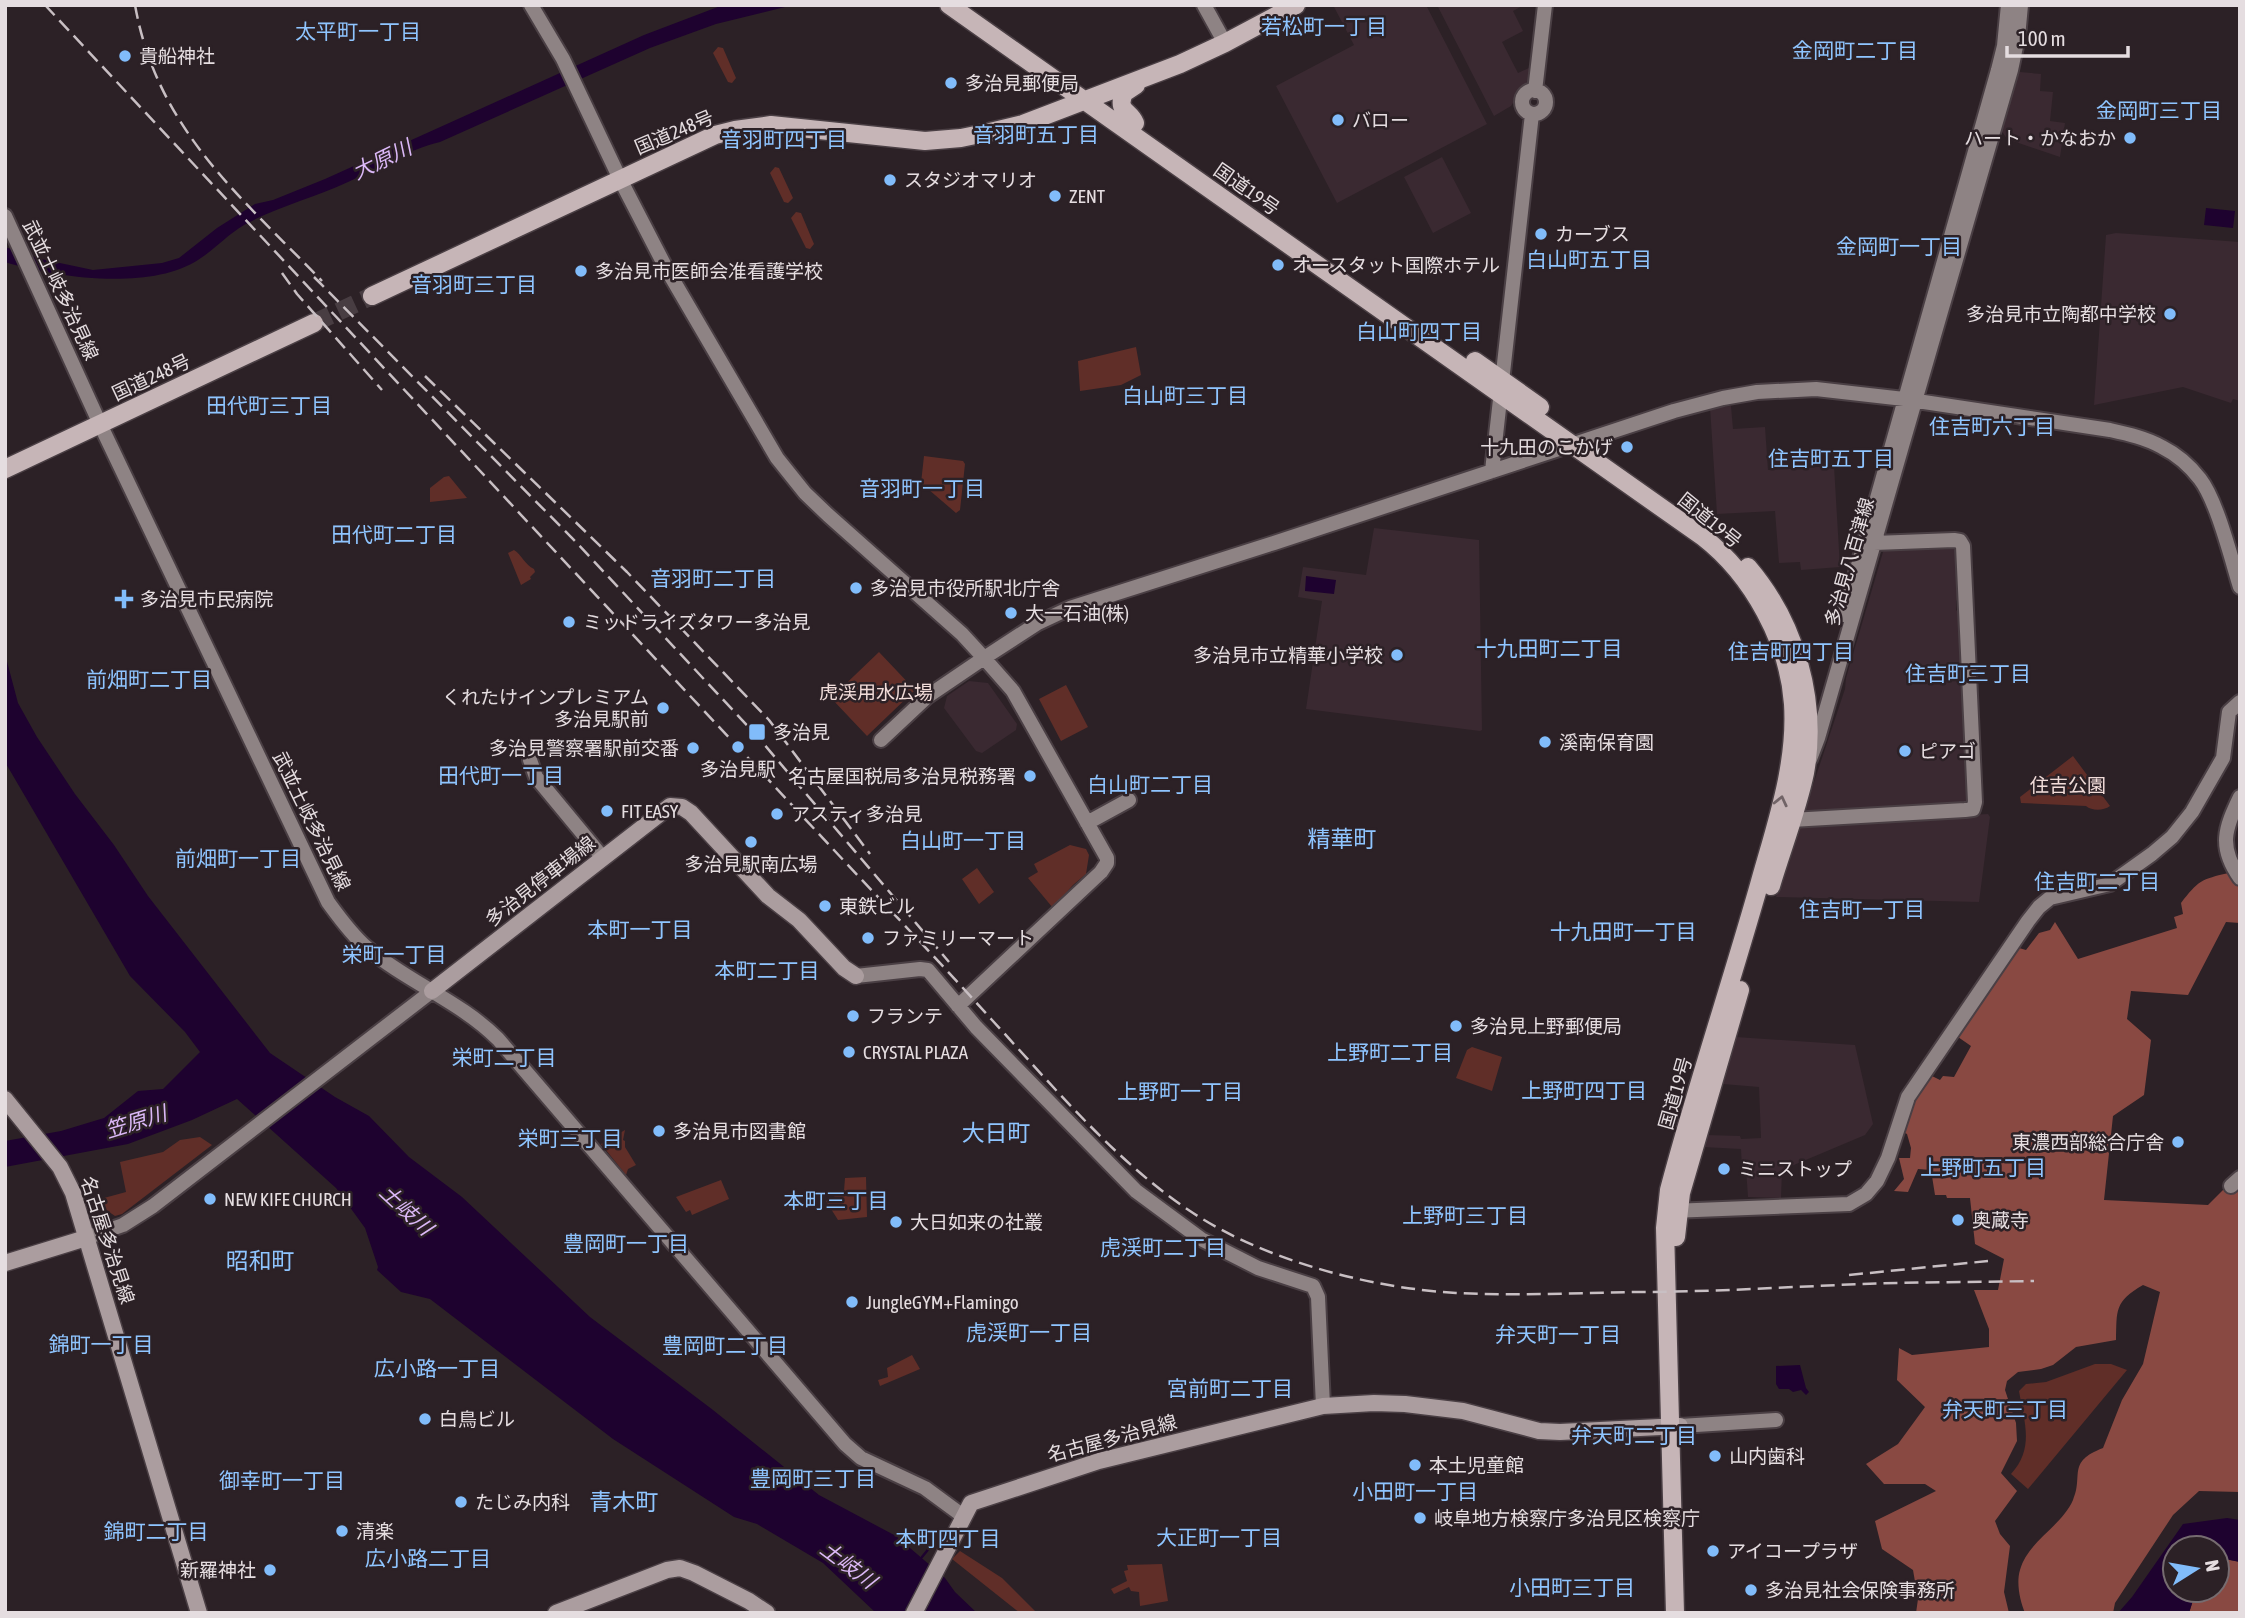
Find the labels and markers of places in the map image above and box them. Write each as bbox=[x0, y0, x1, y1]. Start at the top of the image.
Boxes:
place label: 貴船神社 bbox=[139, 45, 215, 67]
marker: 貴船神社 bbox=[117, 48, 133, 64]
place label: 多治見郵便局 bbox=[965, 72, 1079, 94]
marker: 多治見郵便局 bbox=[943, 75, 959, 91]
place label: バロー bbox=[1352, 109, 1409, 131]
marker: バロー bbox=[1330, 112, 1346, 128]
place label: ハート・かなおか bbox=[1964, 127, 2116, 149]
marker: ハート・かなおか bbox=[2122, 130, 2138, 146]
place label: スタジオマリオ bbox=[904, 169, 1037, 191]
marker: スタジオマリオ bbox=[882, 172, 898, 188]
place label: ZENT bbox=[1069, 185, 1106, 207]
marker: ZENT bbox=[1047, 188, 1063, 204]
place label: カーブス bbox=[1555, 223, 1630, 245]
marker: カーブス bbox=[1533, 226, 1549, 242]
place label: オースタット国際ホテル bbox=[1292, 254, 1500, 276]
marker: オースタット国際ホテル bbox=[1270, 257, 1286, 273]
place label: 多治見市医師会准看護学校 bbox=[595, 260, 823, 282]
marker: 多治見市医師会准看護学校 bbox=[573, 263, 589, 279]
place label: 多治見市立陶都中学校 bbox=[1966, 303, 2156, 325]
marker: 多治見市立陶都中学校 bbox=[2162, 306, 2178, 322]
place label: 十九田のこかげ bbox=[1480, 436, 1613, 458]
marker: 十九田のこかげ bbox=[1619, 439, 1635, 455]
place label: 多治見市役所駅北庁舎 bbox=[870, 577, 1060, 599]
marker: 多治見市役所駅北庁舎 bbox=[848, 580, 864, 596]
place label: 多治見市民病院 bbox=[140, 588, 273, 610]
marker: 多治見市民病院 bbox=[114, 589, 134, 609]
place label: 大一石油(株) bbox=[1025, 602, 1129, 624]
marker: 大一石油(株) bbox=[1003, 605, 1019, 621]
place label: ミッドライズタワー多治見 bbox=[583, 611, 810, 633]
marker: ミッドライズタワー多治見 bbox=[561, 614, 577, 630]
place label: 多治見市立精華小学校 bbox=[1193, 644, 1383, 666]
marker: 多治見市立精華小学校 bbox=[1389, 647, 1405, 663]
place label: くれたけインプレミアム 多治見駅前 bbox=[442, 686, 649, 730]
marker: くれたけインプレミアム 多治見駅前 bbox=[655, 700, 671, 716]
place label: 多治見 bbox=[773, 721, 830, 743]
marker: 多治見 bbox=[747, 722, 767, 742]
place label: 溪南保育園 bbox=[1559, 731, 1654, 753]
marker: 溪南保育園 bbox=[1537, 734, 1553, 750]
place label: 多治見警察署駅前交番 bbox=[489, 737, 679, 759]
marker: 多治見駅 bbox=[730, 739, 746, 755]
marker: 多治見警察署駅前交番 bbox=[685, 740, 701, 756]
place label: ピアゴ bbox=[1919, 740, 1976, 762]
marker: ピアゴ bbox=[1897, 743, 1913, 759]
place label: 多治見駅 bbox=[700, 758, 776, 780]
place label: 名古屋国税局多治見税務署 bbox=[788, 765, 1016, 787]
marker: 名古屋国税局多治見税務署 bbox=[1022, 768, 1038, 784]
place label: FIT EASY bbox=[621, 800, 679, 822]
marker: FIT EASY bbox=[599, 803, 615, 819]
place label: アスティ多治見 bbox=[791, 803, 923, 825]
marker: アスティ多治見 bbox=[769, 806, 785, 822]
marker: 多治見駅南広場 bbox=[743, 834, 759, 850]
place label: 多治見駅南広場 bbox=[684, 853, 818, 875]
place label: 東鉄ビル bbox=[839, 895, 915, 917]
marker: 東鉄ビル bbox=[817, 898, 833, 914]
place label: ファミリーマート bbox=[882, 927, 1034, 949]
marker: ファミリーマート bbox=[860, 930, 876, 946]
place label: フランテ bbox=[867, 1005, 943, 1027]
marker: フランテ bbox=[845, 1008, 861, 1024]
place label: 多治見上野郵便局 bbox=[1470, 1015, 1622, 1037]
marker: 多治見上野郵便局 bbox=[1448, 1018, 1464, 1034]
place label: CRYSTAL PLAZA bbox=[863, 1041, 969, 1063]
marker: CRYSTAL PLAZA bbox=[841, 1044, 857, 1060]
place label: 多治見市図書館 bbox=[673, 1120, 806, 1142]
marker: 多治見市図書館 bbox=[651, 1123, 667, 1139]
place label: 東濃西部総合庁舎 bbox=[2012, 1131, 2164, 1153]
marker: 東濃西部総合庁舎 bbox=[2170, 1134, 2186, 1150]
place label: ミニストップ bbox=[1738, 1158, 1852, 1180]
marker: ミニストップ bbox=[1716, 1161, 1732, 1177]
place label: NEW KIFE CHURCH bbox=[224, 1188, 352, 1210]
marker: NEW KIFE CHURCH bbox=[202, 1191, 218, 1207]
place label: 奥蔵寺 bbox=[1972, 1209, 2029, 1231]
place label: 大日如来の社叢 bbox=[910, 1211, 1043, 1233]
marker: 奥蔵寺 bbox=[1950, 1212, 1966, 1228]
marker: 大日如来の社叢 bbox=[888, 1214, 904, 1230]
place label: JungleGYM+Flamingo bbox=[866, 1291, 1019, 1313]
marker: JungleGYM+Flamingo bbox=[844, 1294, 860, 1310]
place label: 白鳥ビル bbox=[439, 1408, 515, 1430]
marker: 白鳥ビル bbox=[417, 1411, 433, 1427]
place label: 山内歯科 bbox=[1729, 1445, 1805, 1467]
marker: 山内歯科 bbox=[1707, 1448, 1723, 1464]
place label: 本土児童館 bbox=[1429, 1454, 1524, 1476]
marker: 本土児童館 bbox=[1407, 1457, 1423, 1473]
place label: たじみ内科 bbox=[475, 1491, 570, 1513]
marker: たじみ内科 bbox=[453, 1494, 469, 1510]
place label: 岐阜地方検察庁多治見区検察庁 bbox=[1434, 1507, 1700, 1529]
marker: 岐阜地方検察庁多治見区検察庁 bbox=[1412, 1510, 1428, 1526]
place label: 清楽 bbox=[356, 1520, 394, 1542]
marker: 清楽 bbox=[334, 1523, 350, 1539]
place label: アイコープラザ bbox=[1727, 1540, 1858, 1562]
marker: アイコープラザ bbox=[1705, 1543, 1721, 1559]
place label: 新羅神社 bbox=[180, 1559, 256, 1581]
marker: 新羅神社 bbox=[262, 1562, 278, 1578]
place label: 多治見社会保険事務所 bbox=[1765, 1579, 1955, 1601]
marker: 多治見社会保険事務所 bbox=[1743, 1582, 1759, 1598]

